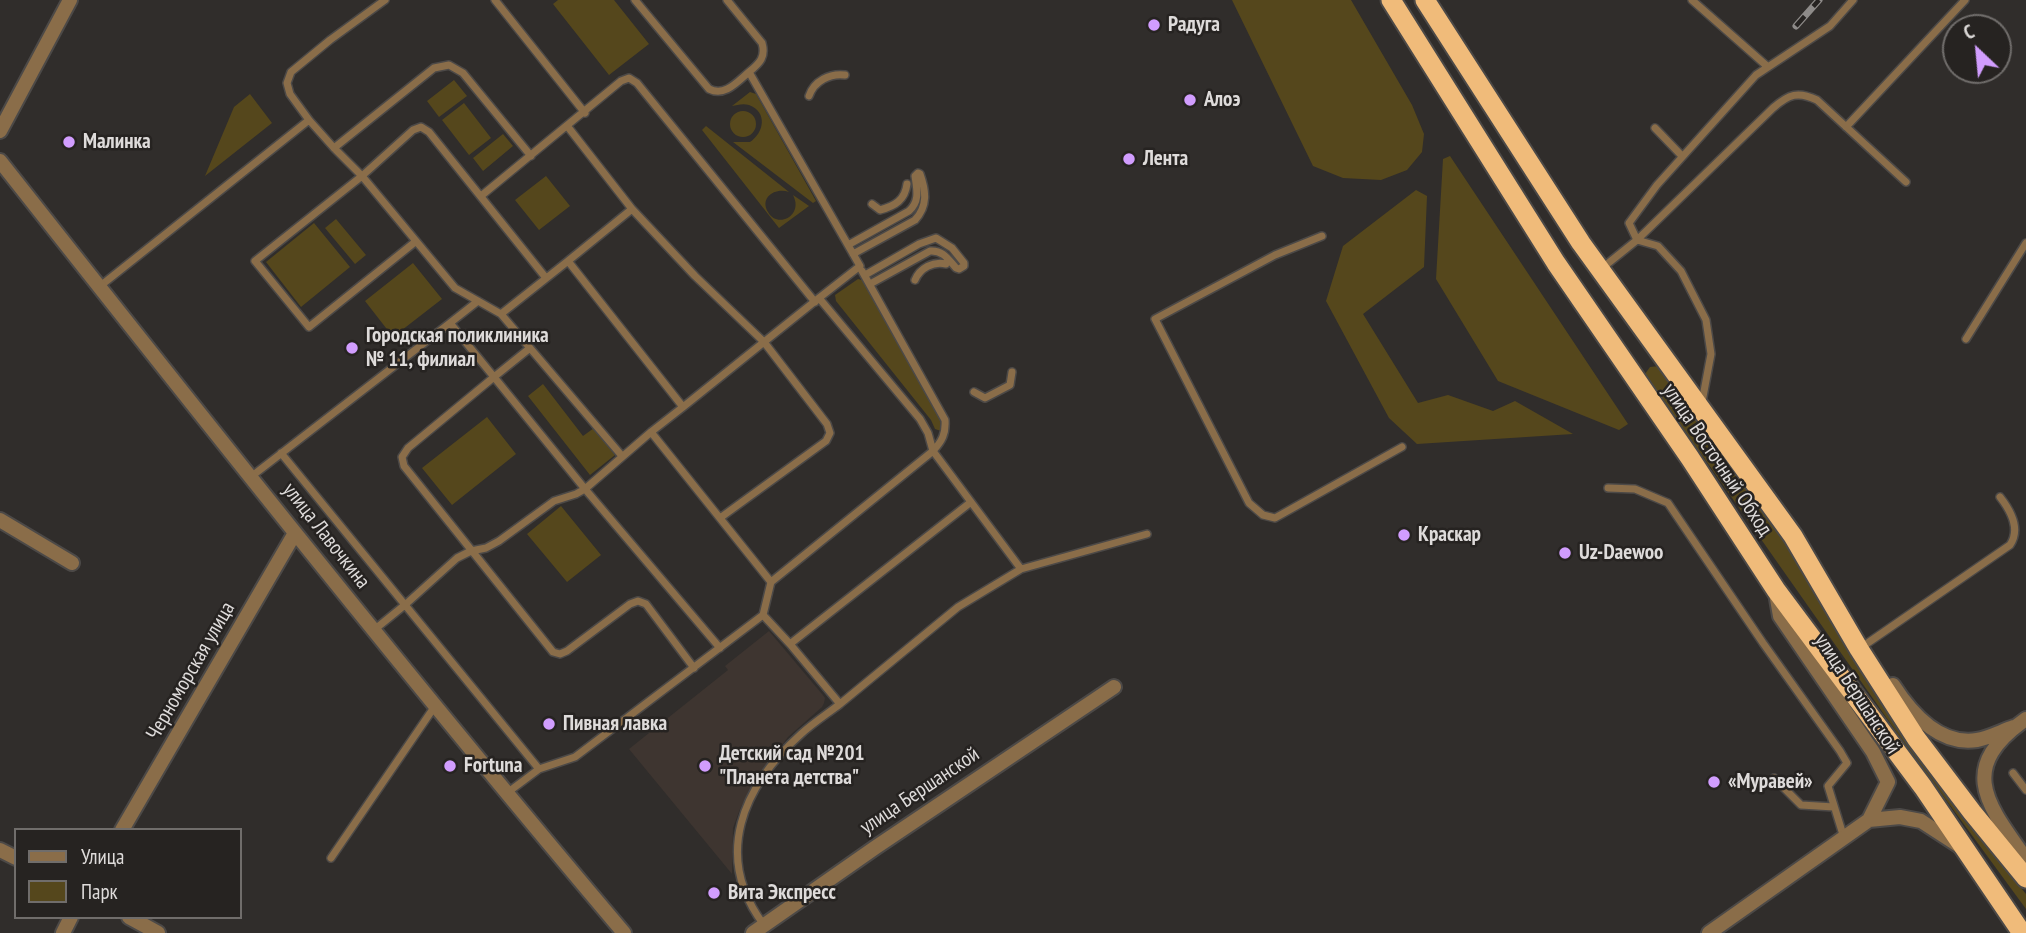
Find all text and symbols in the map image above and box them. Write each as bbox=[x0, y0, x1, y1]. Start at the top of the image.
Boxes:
place label: Радуга bbox=[1168, 12, 1220, 38]
north arrow bbox=[1942, 14, 2012, 84]
marker: Радуга bbox=[1146, 17, 1162, 33]
text: С bbox=[1960, 19, 1978, 45]
place label: Алоэ bbox=[1204, 87, 1240, 113]
marker: Алоэ bbox=[1182, 92, 1198, 108]
place label: Малинка bbox=[83, 129, 151, 155]
marker: Малинка bbox=[61, 134, 77, 150]
place label: Лента bbox=[1143, 146, 1188, 172]
marker: Лента bbox=[1121, 151, 1137, 167]
place label: Городская поликлиника № 11, филиал bbox=[366, 323, 549, 373]
marker: Городская поликлиника № 11, филиал bbox=[344, 340, 360, 356]
street label: улица Восточный Обход bbox=[1657, 379, 1777, 541]
street label: улица Лавочкина bbox=[277, 478, 375, 594]
place label: Краскар bbox=[1418, 522, 1481, 548]
marker: Краскар bbox=[1396, 527, 1412, 543]
place label: Uz-Daewoo bbox=[1579, 540, 1663, 566]
marker: Uz-Daewoo bbox=[1557, 545, 1573, 561]
street label: Черноморская улица bbox=[141, 598, 241, 744]
street label: улица Бершанской bbox=[1809, 629, 1905, 759]
place label: Пивная лавка bbox=[563, 711, 667, 737]
marker: Пивная лавка bbox=[541, 716, 557, 732]
place label: Детский сад №201 "Планета детства" bbox=[719, 741, 865, 791]
street label: улица Бершанской bbox=[856, 742, 984, 840]
place label: Fortuna bbox=[464, 753, 522, 779]
marker: Fortuna bbox=[442, 758, 458, 774]
marker: Детский сад №201 "Планета детства" bbox=[697, 758, 713, 774]
place label: «Муравей» bbox=[1728, 769, 1813, 795]
marker: «Муравей» bbox=[1706, 774, 1722, 790]
legend bbox=[14, 828, 242, 919]
text: Улица bbox=[81, 843, 124, 870]
text: Парк bbox=[81, 878, 118, 905]
place label: Вита Экспресс bbox=[728, 880, 836, 906]
marker: Вита Экспресс bbox=[706, 885, 722, 901]

